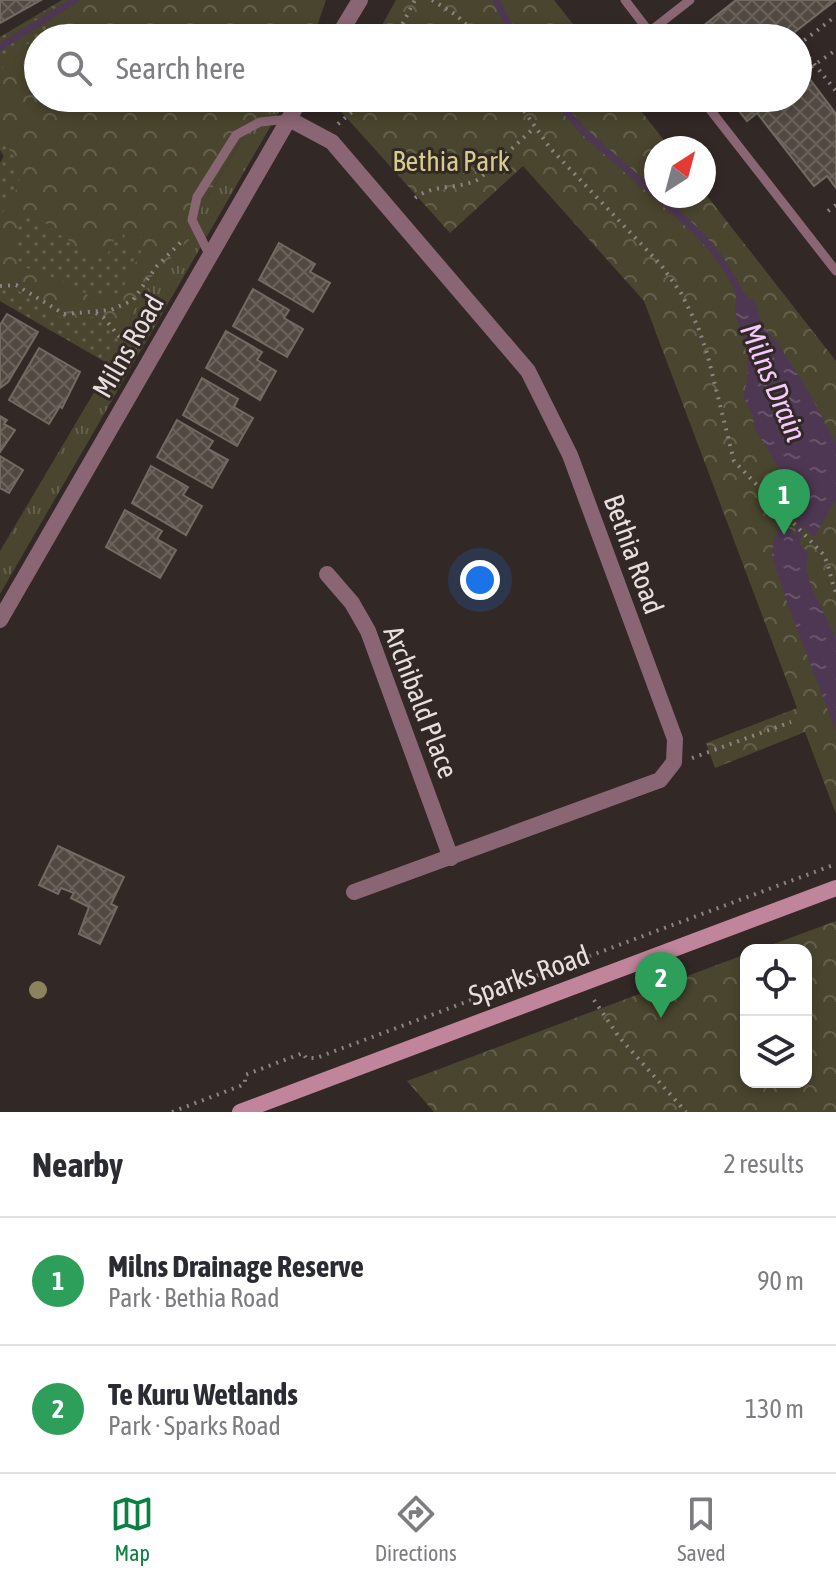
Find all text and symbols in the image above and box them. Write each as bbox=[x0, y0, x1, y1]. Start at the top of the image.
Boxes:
search box bbox=[24, 24, 812, 112]
icon: search bbox=[52, 46, 96, 90]
text: Search here bbox=[116, 51, 245, 85]
north arrow bbox=[644, 136, 716, 208]
park label: Bethia Park bbox=[392, 145, 510, 177]
street label: Milns Road bbox=[86, 289, 170, 403]
water label: Milns Drain bbox=[734, 318, 814, 446]
pin: 1 bbox=[758, 469, 810, 535]
street label: Bethia Road bbox=[598, 490, 670, 618]
your location bbox=[460, 560, 500, 600]
street label: Archibald Place bbox=[377, 622, 465, 782]
street label: Sparks Road bbox=[464, 938, 594, 1012]
map controls bbox=[740, 944, 812, 1088]
button: locate bbox=[740, 944, 812, 1016]
pin: 2 bbox=[635, 952, 687, 1018]
button: layers bbox=[740, 1016, 812, 1088]
text: Nearby bbox=[32, 1145, 123, 1184]
text: 2 results bbox=[723, 1149, 804, 1179]
text: Milns Drainage Reserve bbox=[108, 1249, 364, 1283]
text: 1 bbox=[52, 1266, 64, 1296]
text: 90 m bbox=[757, 1266, 804, 1296]
text: Park · Bethia Road bbox=[108, 1283, 280, 1313]
text: Te Kuru Wetlands bbox=[108, 1377, 298, 1411]
text: 2 bbox=[52, 1394, 64, 1424]
text: 130 m bbox=[745, 1394, 804, 1424]
text: Park · Sparks Road bbox=[108, 1411, 281, 1441]
tab: Map bbox=[110, 1492, 154, 1566]
tab: Directions bbox=[375, 1492, 457, 1566]
tab: Saved bbox=[677, 1492, 726, 1566]

